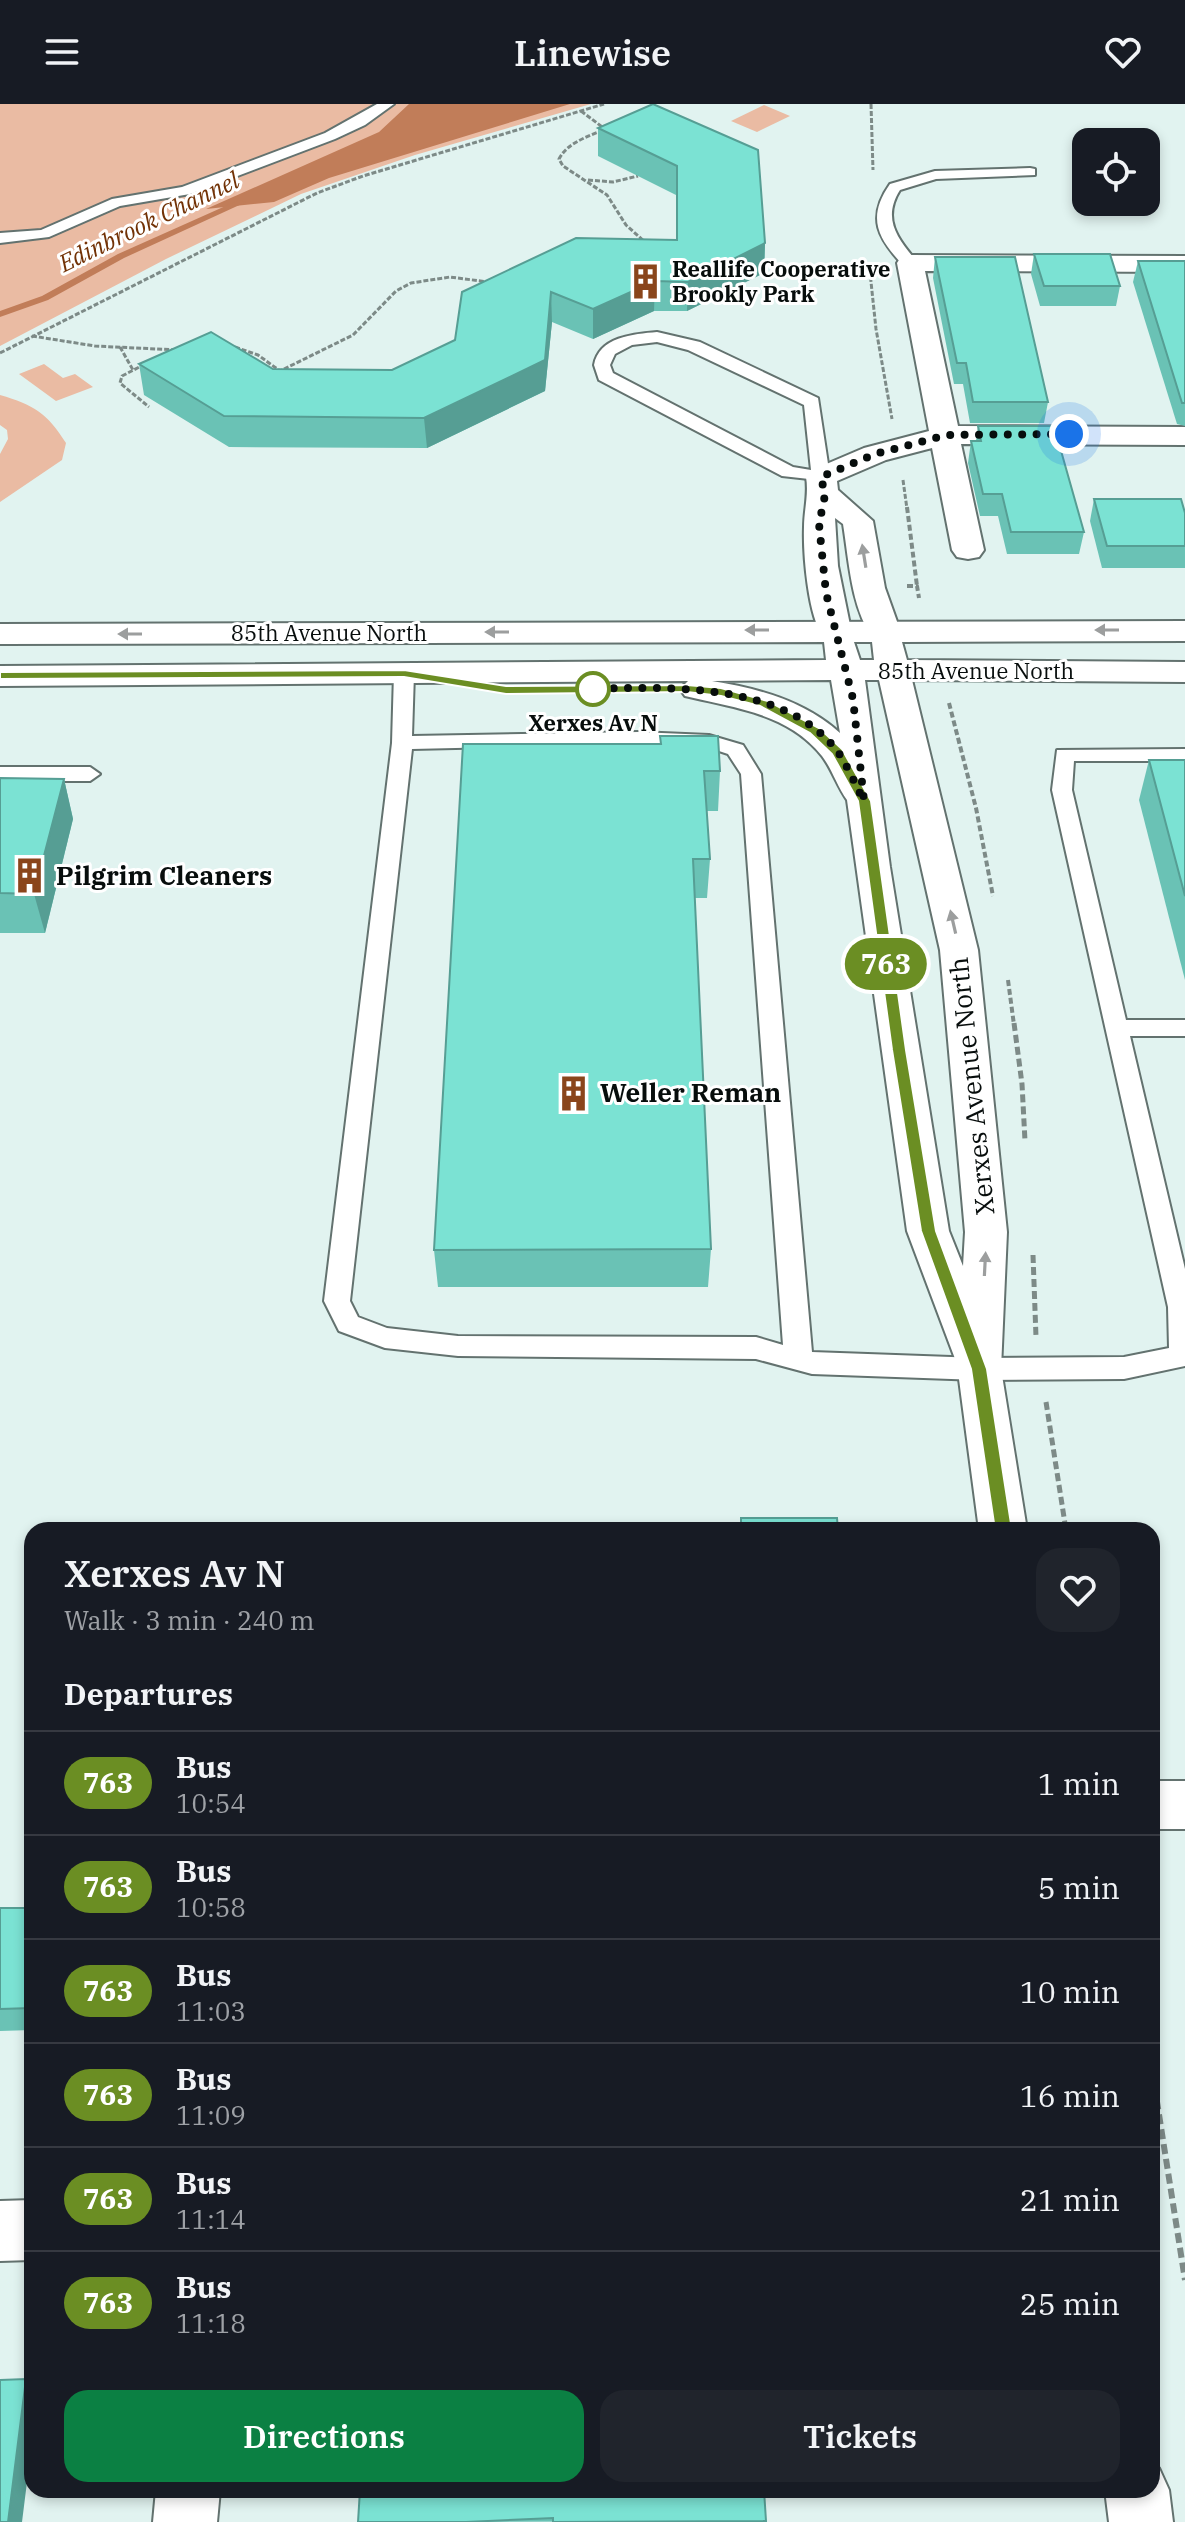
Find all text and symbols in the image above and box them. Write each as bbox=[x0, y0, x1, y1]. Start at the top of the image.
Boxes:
text: Linewise bbox=[514, 29, 671, 76]
icon: menu bbox=[40, 30, 84, 74]
icon: heart bbox=[1101, 30, 1145, 74]
map controls bbox=[1072, 128, 1160, 216]
button: locate bbox=[1072, 128, 1160, 216]
water label: Edinbrook Channel bbox=[52, 163, 245, 279]
place label: Reallife Cooperative Brookly Park bbox=[672, 254, 890, 308]
building icon: Reallife Cooperative Brookly Park bbox=[627, 263, 665, 301]
your location bbox=[1049, 414, 1089, 454]
one-way arrow bbox=[857, 543, 870, 568]
street label: 85th Avenue North bbox=[231, 618, 427, 647]
one-way arrow bbox=[744, 624, 769, 636]
one-way arrow bbox=[1094, 624, 1119, 636]
one-way arrow bbox=[484, 625, 509, 638]
one-way arrow bbox=[117, 628, 142, 640]
street label: 85th Avenue North bbox=[878, 656, 1074, 685]
marker: Xerxes Av N bbox=[576, 672, 610, 706]
place label: Xerxes Av N bbox=[528, 708, 658, 737]
building icon: Pilgrim Cleaners bbox=[11, 857, 49, 895]
place label: Pilgrim Cleaners bbox=[56, 858, 272, 892]
one-way arrow bbox=[946, 909, 959, 934]
line badge: 763 bbox=[840, 938, 932, 990]
text: 763 bbox=[861, 945, 911, 982]
street label: Xerxes Avenue North bbox=[941, 956, 1001, 1216]
building icon: Weller Reman bbox=[555, 1074, 593, 1112]
place label: Weller Reman bbox=[600, 1075, 781, 1109]
one-way arrow bbox=[979, 1251, 992, 1276]
text: Xerxes Av N bbox=[64, 1548, 285, 1597]
button: heart bbox=[1036, 1548, 1120, 1632]
text: Walk · 3 min · 240 m bbox=[64, 1603, 315, 1637]
text: Departures bbox=[64, 1674, 233, 1713]
text: Bus bbox=[176, 1747, 231, 1786]
text: 763 bbox=[83, 1764, 133, 1801]
text: 1 min bbox=[1038, 1764, 1120, 1803]
text: 10:54 bbox=[176, 1786, 246, 1820]
text: Bus bbox=[176, 1851, 231, 1890]
text: 763 bbox=[83, 1868, 133, 1905]
text: 5 min bbox=[1038, 1868, 1120, 1907]
text: 10:58 bbox=[176, 1890, 246, 1924]
text: Bus bbox=[176, 1955, 231, 1994]
text: 763 bbox=[83, 1972, 133, 2009]
text: 10 min bbox=[1020, 1972, 1120, 2011]
text: 11:03 bbox=[176, 1994, 246, 2028]
text: Bus bbox=[176, 2059, 231, 2098]
text: 763 bbox=[83, 2076, 133, 2113]
text: 16 min bbox=[1020, 2076, 1120, 2115]
text: 11:09 bbox=[176, 2098, 246, 2132]
text: Bus bbox=[176, 2163, 231, 2202]
text: 763 bbox=[83, 2180, 133, 2217]
text: 21 min bbox=[1020, 2180, 1120, 2219]
text: 11:14 bbox=[176, 2202, 246, 2236]
text: Bus bbox=[176, 2267, 231, 2306]
text: 763 bbox=[83, 2284, 133, 2321]
text: 25 min bbox=[1020, 2284, 1120, 2323]
text: 11:18 bbox=[176, 2306, 246, 2340]
button: Directions bbox=[64, 2390, 584, 2482]
button: Tickets bbox=[600, 2390, 1120, 2482]

